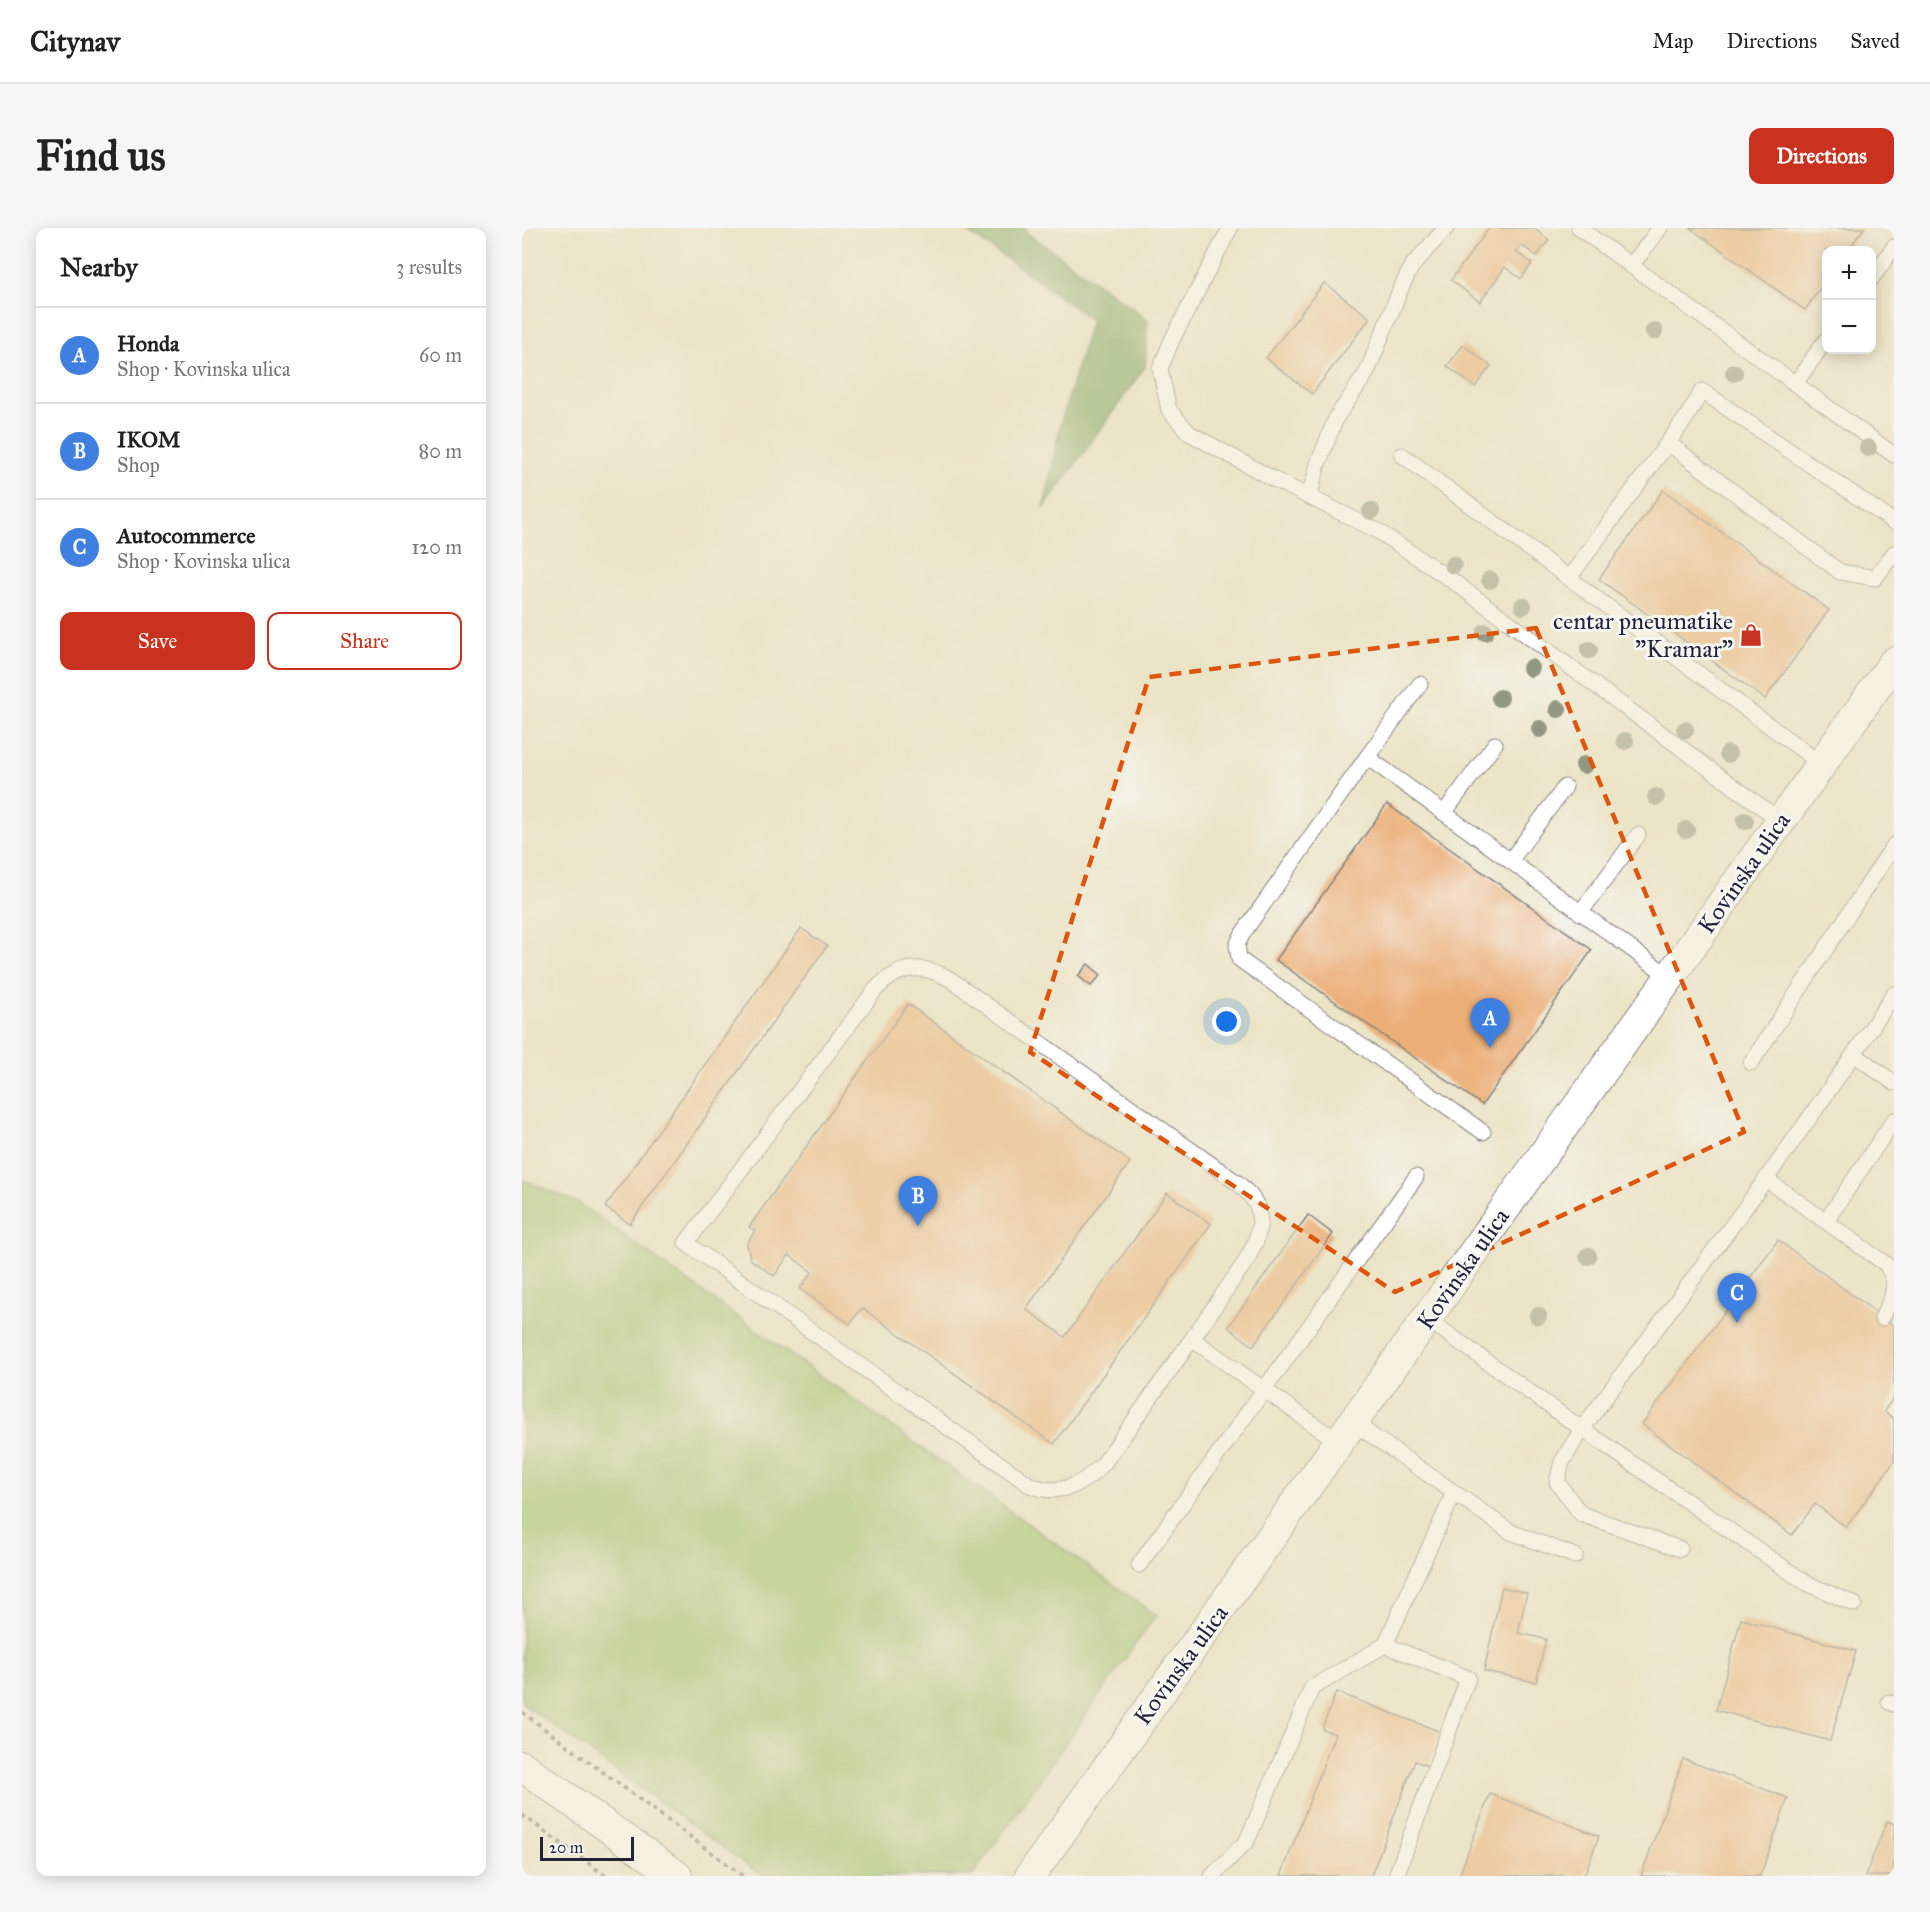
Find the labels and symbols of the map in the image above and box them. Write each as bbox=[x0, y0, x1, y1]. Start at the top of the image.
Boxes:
place label: centar pneumatike "Kramar" bbox=[1553, 606, 1733, 664]
shop icon: centar pneumatike "Kramar" bbox=[1738, 622, 1764, 648]
street label: Kovinska ulica bbox=[1691, 806, 1797, 939]
pin: A bbox=[1470, 998, 1510, 1048]
your location bbox=[1212, 1007, 1241, 1036]
pin: B bbox=[898, 1176, 938, 1226]
street label: Kovinska ulica bbox=[1410, 1202, 1516, 1335]
pin: C bbox=[1718, 1274, 1756, 1323]
street label: Kovinska ulica bbox=[1127, 1598, 1235, 1731]
scale bar bbox=[540, 1834, 634, 1862]

